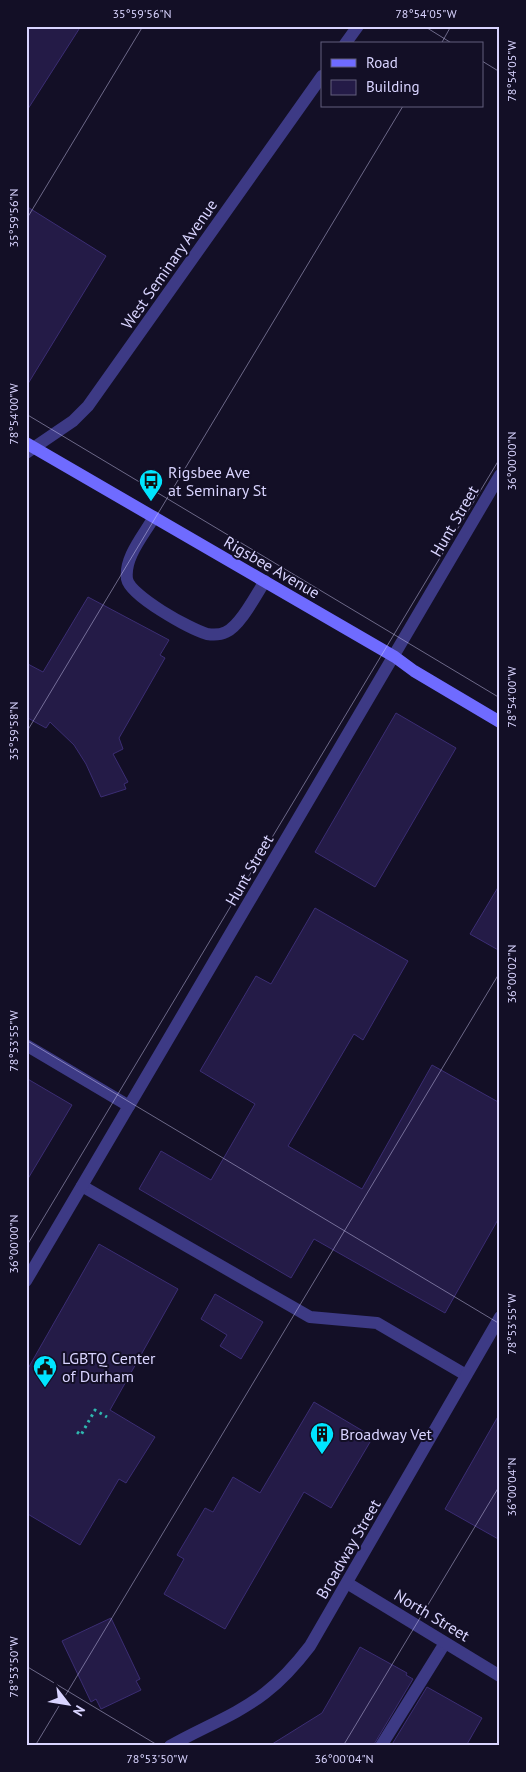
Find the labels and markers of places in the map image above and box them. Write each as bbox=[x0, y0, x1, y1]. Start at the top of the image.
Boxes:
place label: Rigsbee Ave at Seminary St bbox=[168, 462, 267, 500]
bus stop icon: Rigsbee Ave at Seminary St bbox=[138, 468, 164, 502]
place label: LGBTQ Center of Durham bbox=[62, 1348, 156, 1386]
public building icon: LGBTQ Center of Durham bbox=[32, 1354, 58, 1388]
building icon: Broadway Vet bbox=[309, 1421, 335, 1455]
place label: Broadway Vet bbox=[340, 1424, 433, 1444]

